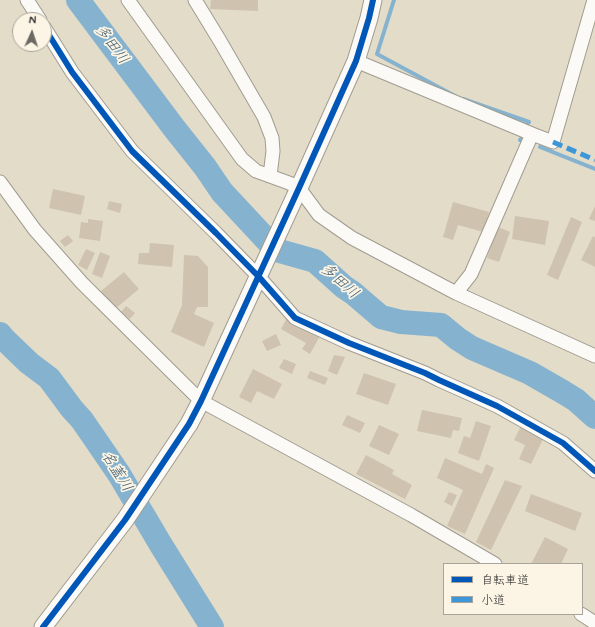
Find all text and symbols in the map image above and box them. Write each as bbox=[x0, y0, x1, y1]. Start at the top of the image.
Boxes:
north arrow bbox=[12, 12, 52, 52]
text: N bbox=[29, 14, 37, 28]
water label: 多田川 bbox=[90, 22, 132, 68]
water label: 多田川 bbox=[316, 260, 362, 304]
water label: 名蓋川 bbox=[96, 448, 136, 496]
legend bbox=[443, 563, 583, 615]
text: 自転車道 bbox=[481, 573, 529, 589]
text: 小道 bbox=[481, 593, 505, 609]

